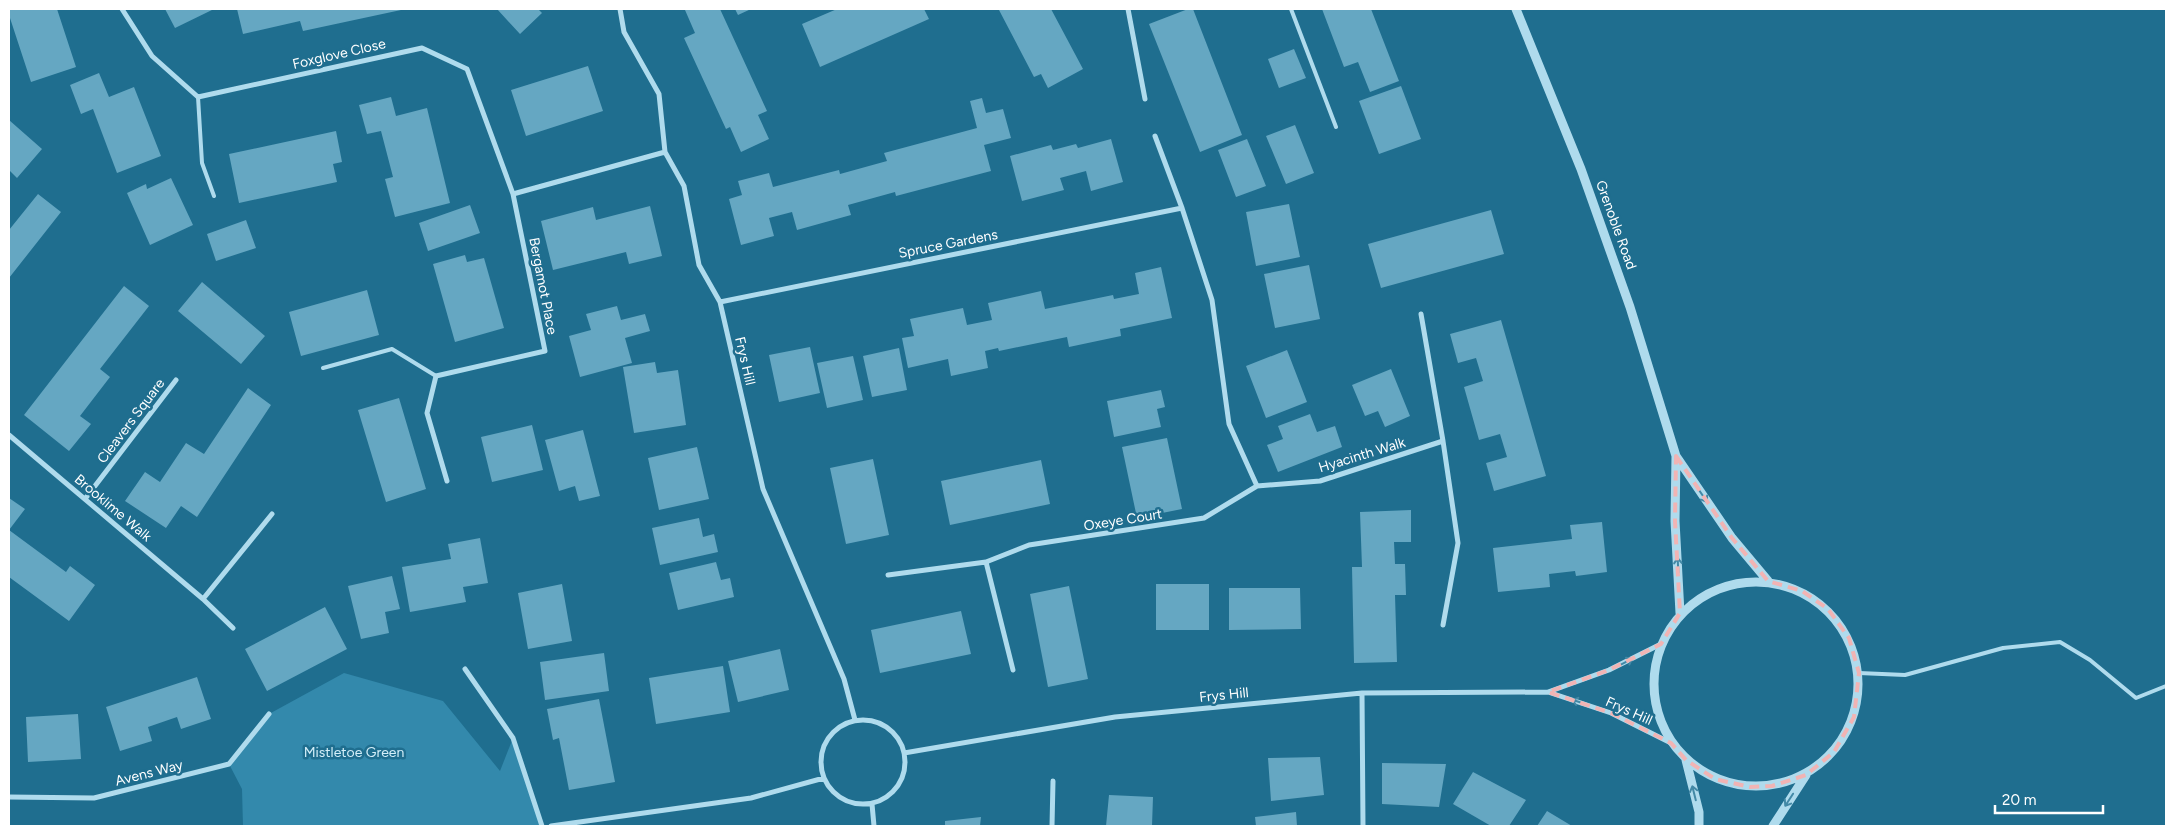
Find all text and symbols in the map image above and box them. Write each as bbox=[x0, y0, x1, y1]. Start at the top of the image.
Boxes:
street label: Foxglove Close bbox=[291, 35, 388, 73]
street label: Grenoble Road bbox=[1592, 178, 1640, 272]
street label: Spruce Gardens bbox=[897, 226, 999, 262]
street label: Bergamot Place bbox=[525, 236, 561, 336]
street label: Frys Hill bbox=[731, 335, 759, 387]
street label: Cleavers Square bbox=[94, 375, 168, 467]
street label: Hyacinth Walk bbox=[1317, 434, 1408, 476]
street label: Brooklime Walk bbox=[71, 471, 155, 545]
one-way arrow bbox=[1699, 489, 1709, 503]
street label: Oxeye Court bbox=[1083, 505, 1163, 535]
one-way arrow bbox=[1674, 557, 1683, 573]
one-way arrow bbox=[1618, 657, 1633, 666]
street label: Frys Hill bbox=[1199, 684, 1249, 706]
street label: Frys Hill bbox=[1603, 693, 1655, 729]
one-way arrow bbox=[1571, 697, 1587, 707]
park label: Mistletoe Green bbox=[304, 744, 404, 761]
street label: Avens Way bbox=[113, 756, 185, 790]
scale bar bbox=[1995, 782, 2102, 814]
one-way arrow bbox=[1689, 785, 1698, 801]
text: 20 m bbox=[2002, 791, 2036, 809]
one-way arrow bbox=[1784, 793, 1794, 807]

